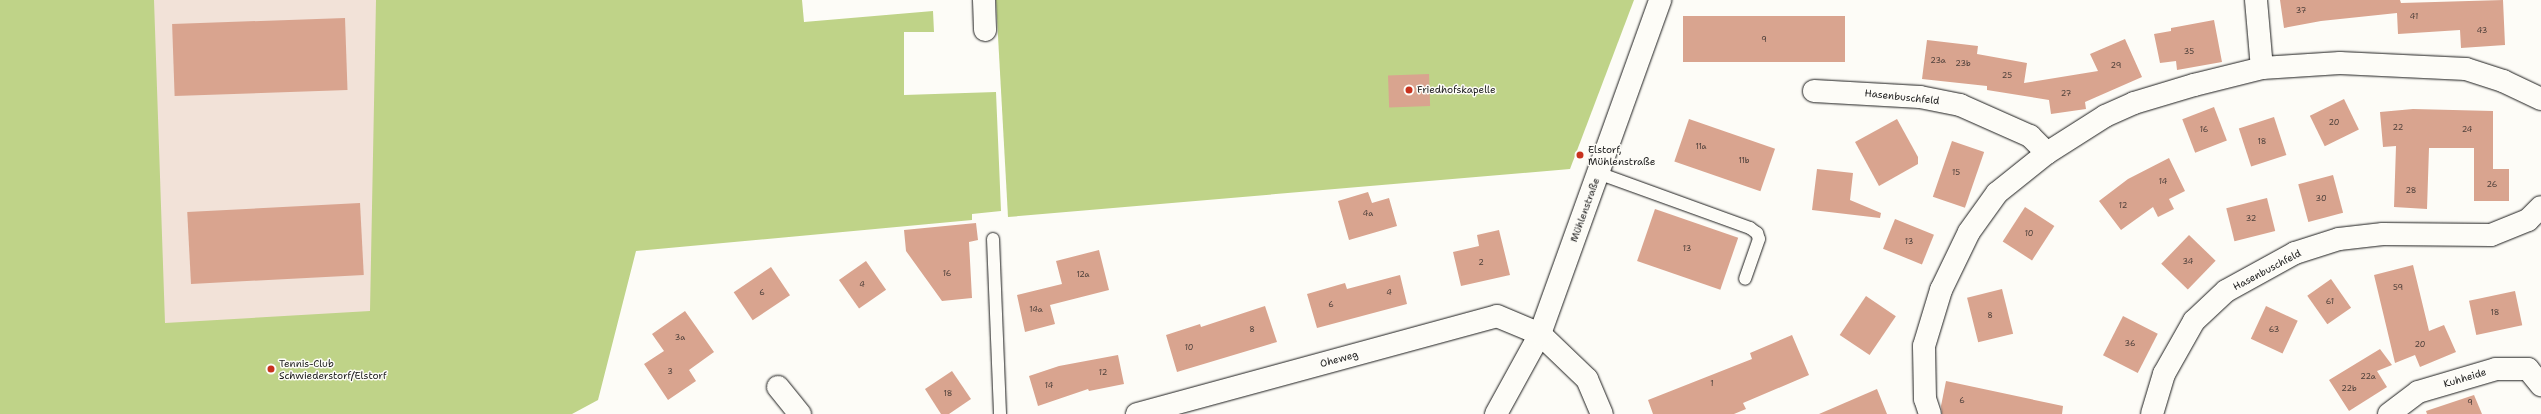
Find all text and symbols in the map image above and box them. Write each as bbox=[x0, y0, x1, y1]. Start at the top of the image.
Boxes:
house number: 37 bbox=[2296, 6, 2306, 16]
house number: 41 bbox=[2410, 12, 2418, 22]
house number: 43 bbox=[2477, 26, 2487, 36]
house number: 9 bbox=[1761, 35, 1767, 45]
house number: 35 bbox=[2184, 47, 2194, 57]
house number: 23a bbox=[1930, 56, 1946, 66]
house number: 23b bbox=[1955, 59, 1971, 69]
house number: 29 bbox=[2111, 61, 2121, 71]
house number: 25 bbox=[2002, 71, 2012, 81]
place label: Friedhofskapelle bbox=[1417, 84, 1496, 96]
marker: Friedhofskapelle bbox=[1404, 85, 1414, 95]
street label: Hasenbuschfeld bbox=[1864, 87, 1940, 107]
house number: 27 bbox=[2061, 89, 2071, 99]
house number: 20 bbox=[2329, 118, 2339, 128]
house number: 22 bbox=[2393, 123, 2403, 133]
house number: 16 bbox=[2200, 125, 2208, 135]
house number: 24 bbox=[2462, 125, 2472, 135]
house number: 18 bbox=[2258, 137, 2266, 147]
house number: 11a bbox=[1695, 142, 1707, 152]
place label: Elstorf, Mühlenstraße bbox=[1588, 143, 1655, 166]
marker: Elstorf, Mühlenstraße bbox=[1575, 150, 1585, 160]
house number: 11b bbox=[1738, 156, 1750, 166]
house number: 15 bbox=[1952, 168, 1960, 178]
street label: Mühlenstraße bbox=[1568, 176, 1602, 244]
house number: 14 bbox=[2159, 177, 2167, 187]
house number: 26 bbox=[2487, 180, 2497, 190]
house number: 28 bbox=[2406, 186, 2416, 196]
house number: 30 bbox=[2315, 194, 2327, 204]
house number: 12 bbox=[2119, 201, 2127, 211]
house number: 4a bbox=[1363, 209, 1373, 219]
house number: 32 bbox=[2246, 214, 2256, 224]
house number: 10 bbox=[2025, 229, 2033, 239]
house number: 13 bbox=[1905, 237, 1913, 247]
house number: 13 bbox=[1683, 244, 1691, 254]
street label: Hasenbuschfeld bbox=[2231, 247, 2303, 293]
house number: 34 bbox=[2183, 257, 2193, 267]
house number: 2 bbox=[1478, 258, 1484, 268]
house number: 16 bbox=[943, 269, 951, 279]
house number: 12a bbox=[1076, 270, 1090, 280]
house number: 4 bbox=[859, 280, 865, 290]
house number: 59 bbox=[2393, 283, 2403, 293]
house number: 6 bbox=[759, 288, 765, 298]
house number: 4 bbox=[1386, 288, 1392, 298]
house number: 61 bbox=[2326, 297, 2334, 307]
house number: 6 bbox=[1328, 300, 1334, 310]
house number: 14a bbox=[1029, 305, 1043, 315]
house number: 18 bbox=[2491, 308, 2499, 318]
house number: 8 bbox=[1987, 311, 1993, 321]
house number: 8 bbox=[1249, 325, 1255, 335]
house number: 63 bbox=[2269, 325, 2279, 335]
house number: 3a bbox=[675, 333, 685, 343]
house number: 36 bbox=[2125, 339, 2135, 349]
house number: 20 bbox=[2415, 340, 2425, 350]
house number: 10 bbox=[1185, 343, 1193, 353]
street label: Oheweg bbox=[1319, 348, 1359, 370]
place label: Tennis-Club Schwiederstorf/Elstorf bbox=[279, 357, 387, 380]
marker: Tennis-Club Schwiederstorf/Elstorf bbox=[266, 364, 276, 374]
street label: Kuhheide bbox=[2442, 366, 2488, 390]
house number: 3 bbox=[667, 367, 673, 377]
house number: 12 bbox=[1099, 368, 1107, 378]
house number: 22a bbox=[2360, 372, 2376, 382]
house number: 1 bbox=[1710, 379, 1714, 389]
house number: 14 bbox=[1045, 381, 1053, 391]
house number: 22b bbox=[2341, 384, 2357, 394]
house number: 18 bbox=[944, 389, 952, 399]
house number: 6 bbox=[1959, 396, 1965, 406]
house number: 9 bbox=[2467, 398, 2473, 408]

